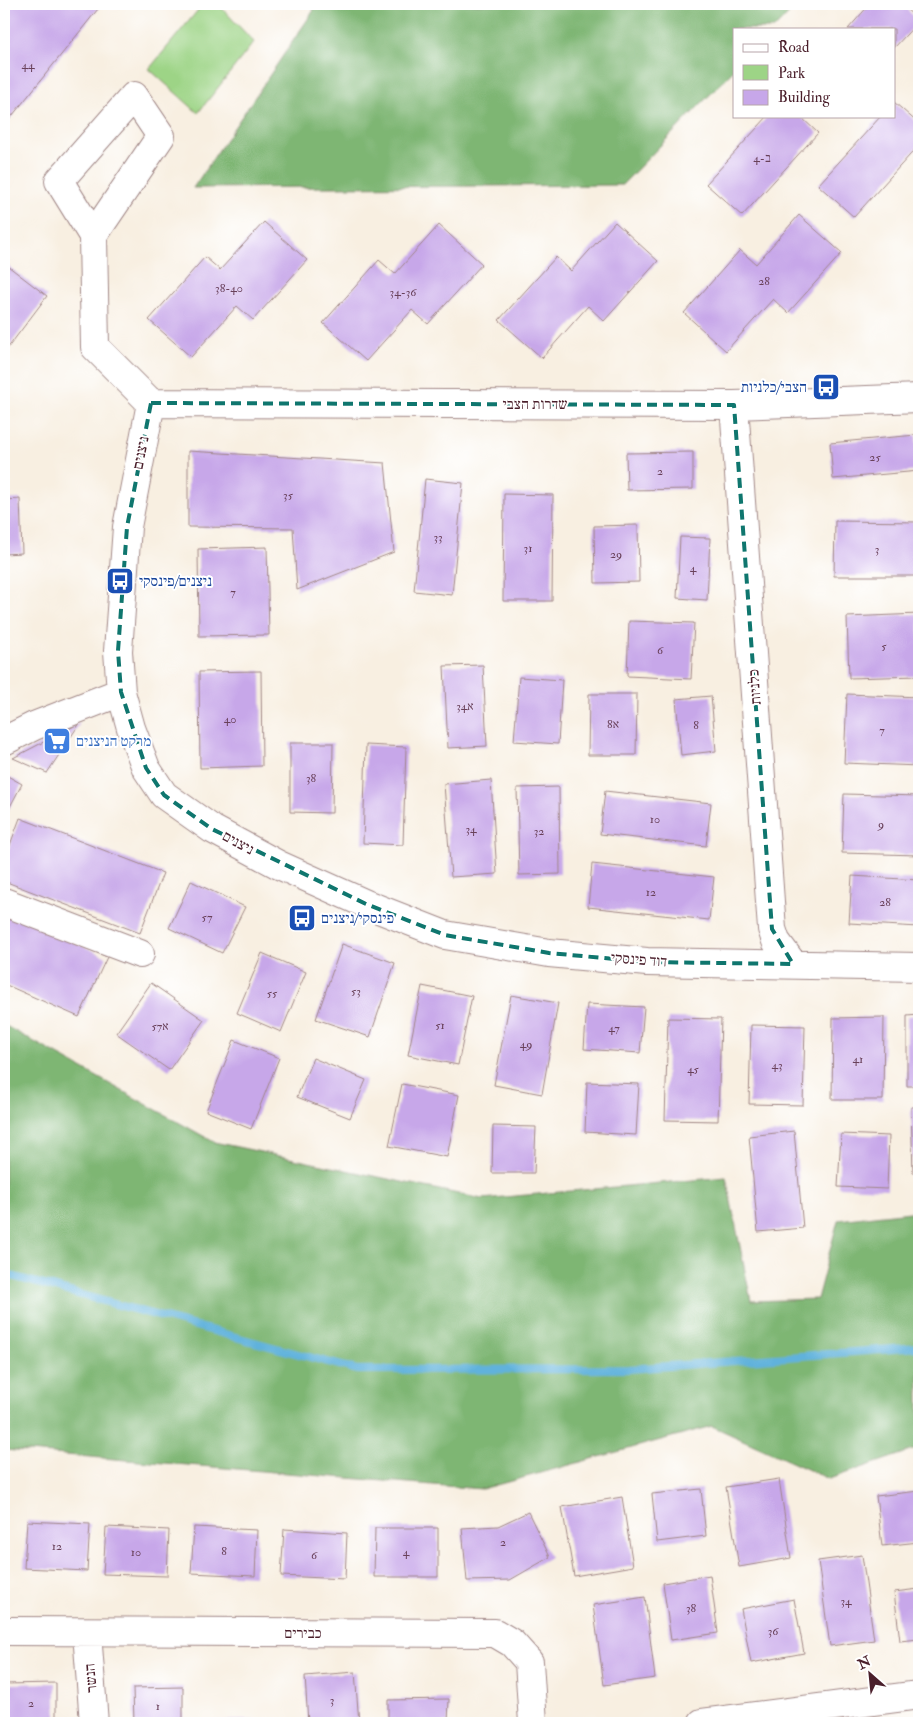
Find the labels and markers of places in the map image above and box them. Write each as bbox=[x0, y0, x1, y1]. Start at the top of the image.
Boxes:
bus stop icon: הצבי/כלניות bbox=[811, 372, 841, 402]
place label: הצבי/כלניות bbox=[741, 378, 807, 397]
bus stop icon: ניצנים/פינסקי bbox=[105, 566, 135, 596]
place label: ניצנים/פינסקי bbox=[139, 572, 212, 591]
supermarket icon: מרקט הניצנים bbox=[42, 726, 72, 756]
place label: מרקט הניצנים bbox=[76, 732, 151, 751]
bus stop icon: פינסקי/ניצנים bbox=[287, 903, 317, 933]
place label: פינסקי/ניצנים bbox=[321, 909, 394, 928]

